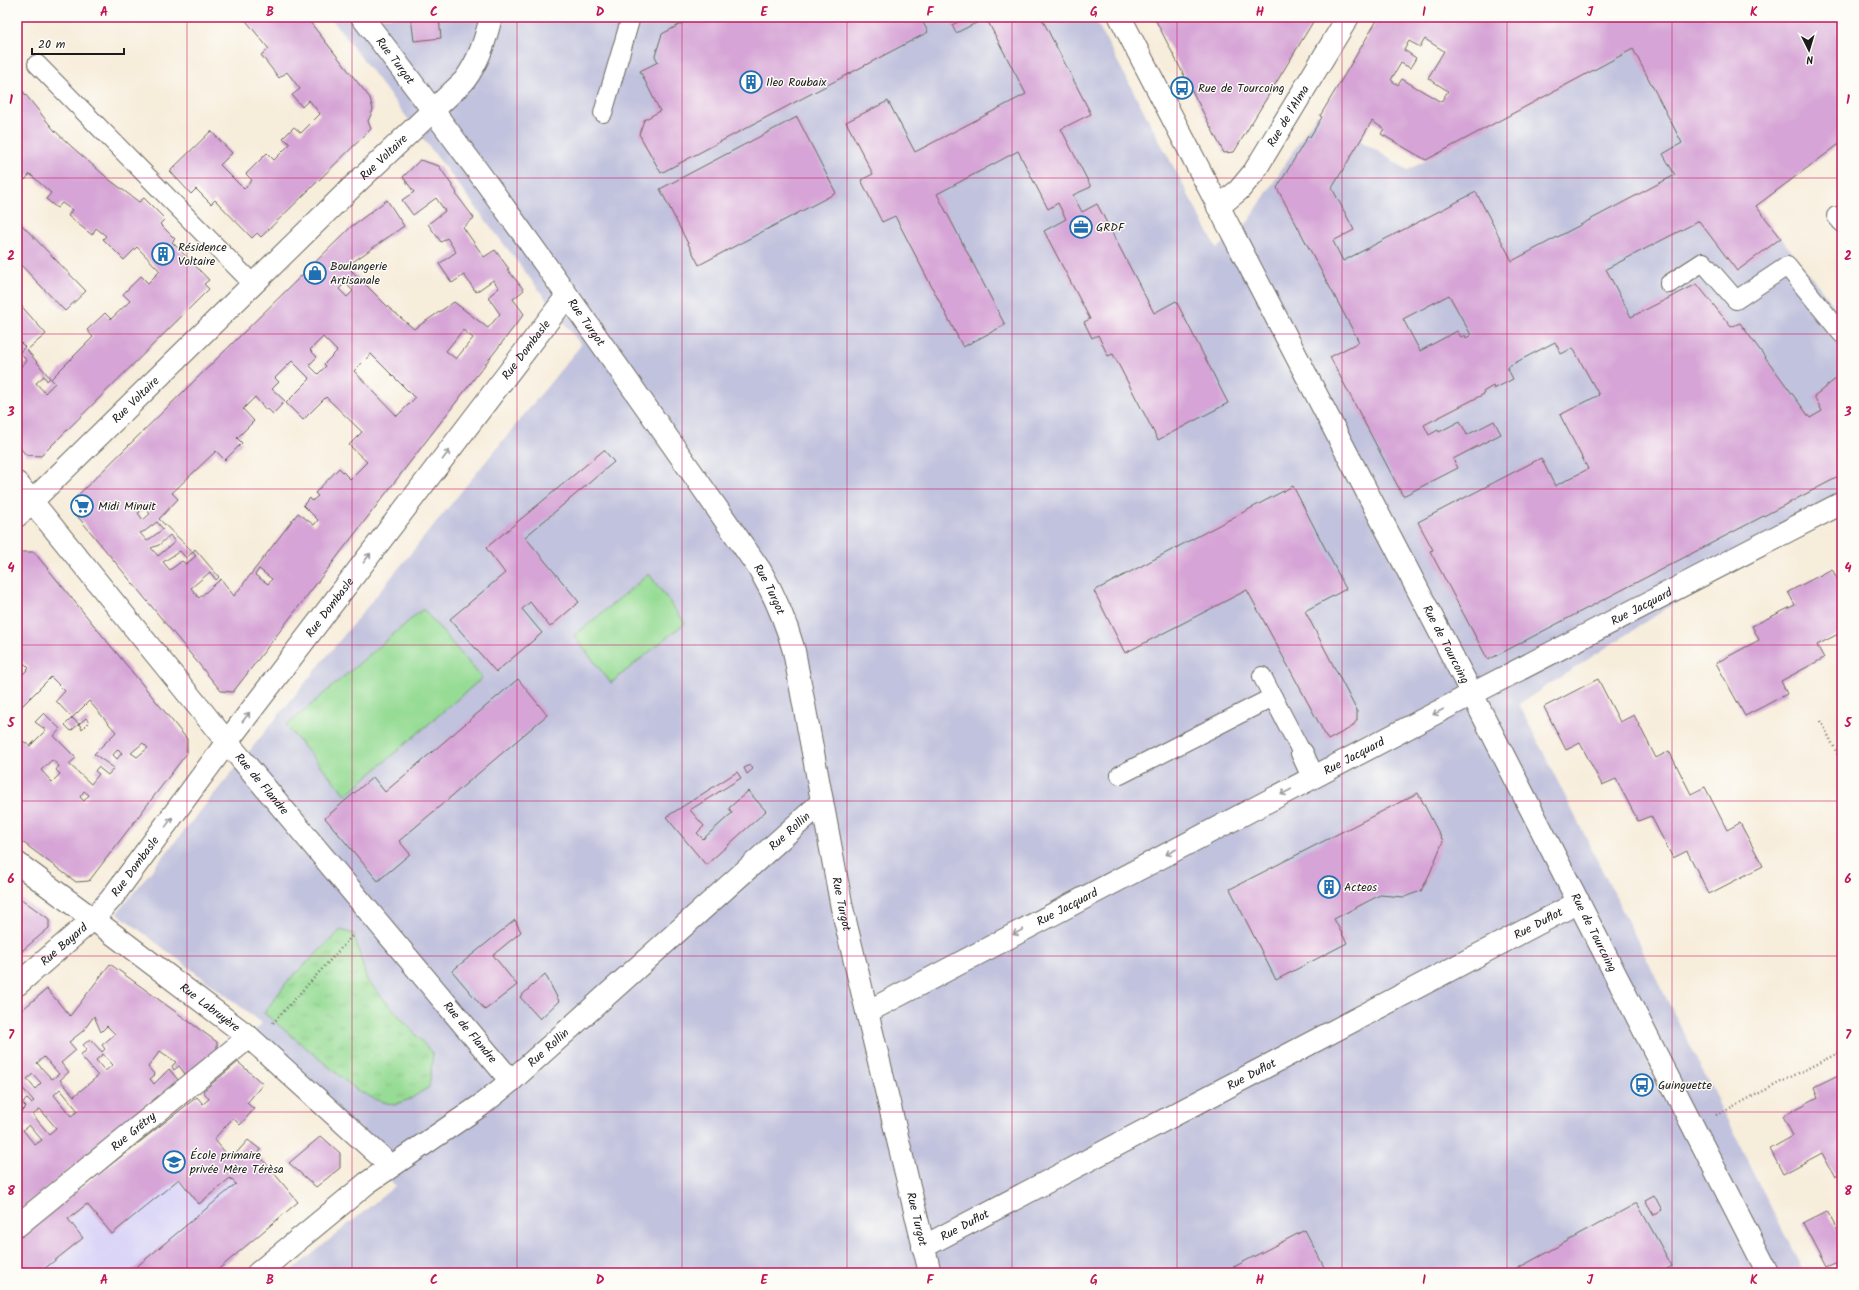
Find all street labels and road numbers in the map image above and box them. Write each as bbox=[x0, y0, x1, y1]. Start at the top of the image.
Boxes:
street label: Rue Turgot bbox=[371, 33, 419, 89]
street label: Rue de l'Alma bbox=[1262, 81, 1315, 151]
street label: Rue Voltaire bbox=[356, 129, 413, 185]
street label: Rue Turgot bbox=[562, 295, 610, 351]
street label: Rue Dombasle bbox=[497, 316, 556, 384]
street label: Rue Voltaire bbox=[108, 372, 164, 428]
street label: Rue Turgot bbox=[748, 560, 790, 618]
street label: Rue Dombasle bbox=[301, 573, 359, 642]
street label: Rue Jacquard bbox=[1608, 583, 1676, 631]
street label: Rue de Tourcoing bbox=[1417, 602, 1474, 688]
street label: Rue Jacquard bbox=[1320, 732, 1389, 780]
street label: Rue de Flandre bbox=[230, 749, 294, 820]
street label: Rue Rollin bbox=[765, 808, 815, 856]
street label: Rue Dombasle bbox=[107, 832, 165, 901]
street label: Rue Turgot bbox=[826, 875, 856, 934]
street label: Rue Jacquard bbox=[1033, 883, 1102, 931]
street label: Rue de Tourcoing bbox=[1565, 890, 1622, 976]
street label: Rue Duflot bbox=[1510, 903, 1567, 945]
street label: Rue Bayard bbox=[36, 918, 93, 971]
street label: Rue Labruyère bbox=[175, 979, 244, 1037]
street label: Rue de Flandre bbox=[438, 997, 502, 1068]
street label: Rue Rollin bbox=[523, 1024, 574, 1072]
street label: Rue Duflot bbox=[1224, 1054, 1280, 1096]
street label: Rue Grétry bbox=[107, 1107, 161, 1156]
street label: Rue Turgot bbox=[901, 1190, 932, 1249]
street label: Rue Duflot bbox=[937, 1205, 993, 1246]

